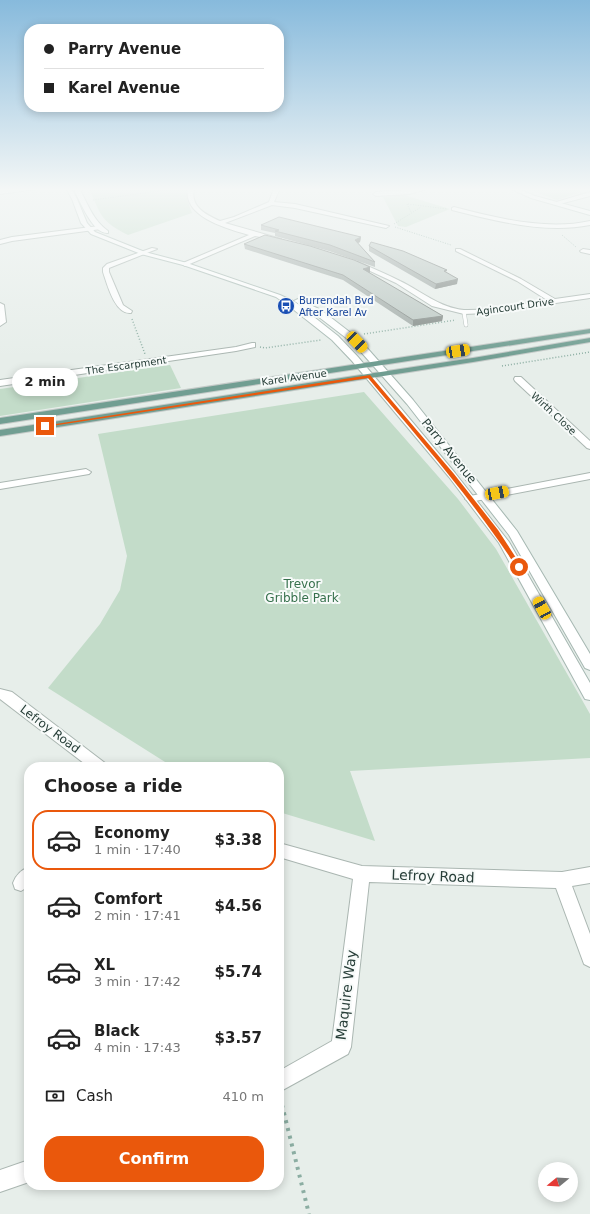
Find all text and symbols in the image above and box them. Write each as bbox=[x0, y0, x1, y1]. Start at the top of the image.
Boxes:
text: Parry Avenue bbox=[68, 40, 181, 58]
text: Karel Avenue bbox=[68, 79, 180, 97]
place label: Burrendah Bvd After Karel Av bbox=[299, 295, 374, 318]
bus stop icon: Burrendah Bvd After Karel Av bbox=[276, 296, 296, 316]
street label: Agincourt Drive bbox=[476, 296, 555, 317]
car bbox=[344, 329, 370, 355]
car bbox=[445, 343, 471, 359]
street label: The Escarpment bbox=[84, 354, 167, 377]
street label: Karel Avenue bbox=[261, 367, 327, 388]
callout: 2 min bbox=[12, 368, 78, 396]
text: 2 min bbox=[25, 374, 65, 389]
street label: Wirth Close bbox=[529, 390, 578, 437]
street label: Parry Avenue bbox=[419, 416, 479, 486]
route end bbox=[36, 417, 54, 435]
car bbox=[484, 485, 510, 501]
route start bbox=[510, 558, 528, 576]
park label: Trevor Gribble Park bbox=[265, 577, 339, 605]
car bbox=[531, 595, 553, 621]
street label: Lefroy Road bbox=[17, 702, 83, 756]
text: Choose a ride bbox=[44, 775, 183, 796]
icon: car bbox=[46, 822, 82, 858]
text: Economy bbox=[94, 824, 170, 842]
text: $3.38 bbox=[215, 831, 262, 849]
text: 1 min · 17:40 bbox=[94, 842, 181, 857]
street label: Lefroy Road bbox=[391, 867, 475, 885]
icon: car bbox=[46, 888, 82, 924]
text: Comfort bbox=[94, 890, 162, 908]
text: $4.56 bbox=[215, 897, 262, 915]
text: 2 min · 17:41 bbox=[94, 908, 181, 923]
street label: Maquire Way bbox=[333, 949, 359, 1041]
icon: car bbox=[46, 954, 82, 990]
text: XL bbox=[94, 956, 115, 974]
text: $5.74 bbox=[215, 963, 262, 981]
text: 3 min · 17:42 bbox=[94, 974, 181, 989]
icon: car bbox=[46, 1020, 82, 1056]
text: Black bbox=[94, 1022, 140, 1040]
text: $3.57 bbox=[215, 1029, 262, 1047]
text: 4 min · 17:43 bbox=[94, 1040, 181, 1055]
icon: cash bbox=[44, 1085, 66, 1107]
text: Cash bbox=[76, 1087, 113, 1105]
text: 410 m bbox=[222, 1089, 264, 1104]
button: Confirm bbox=[44, 1136, 264, 1182]
north arrow bbox=[538, 1162, 578, 1202]
map controls bbox=[538, 1162, 578, 1202]

